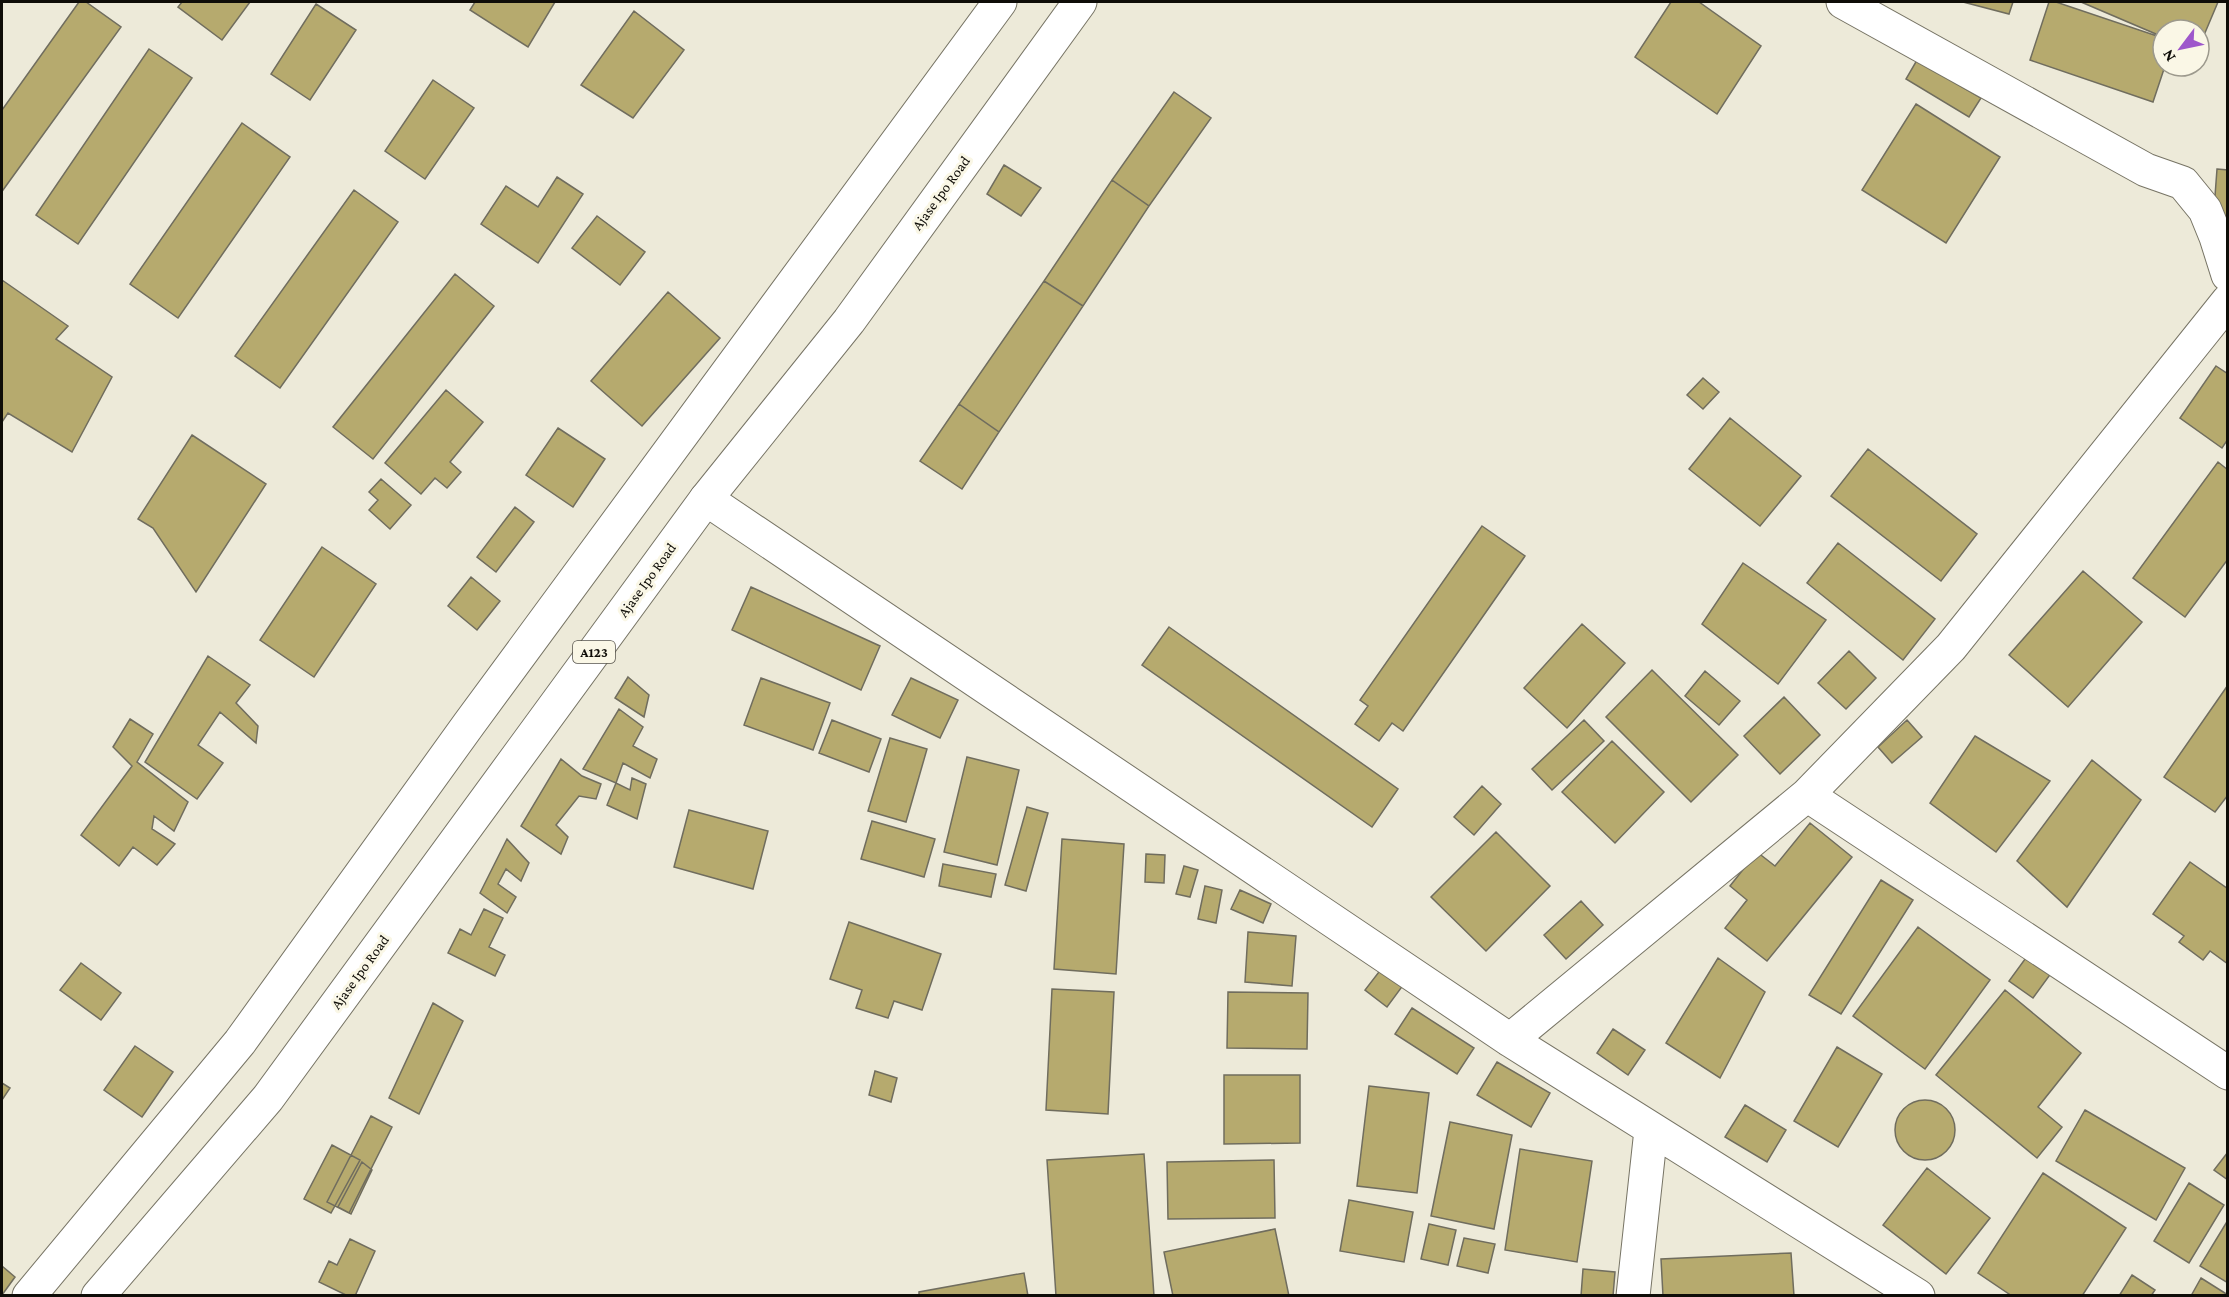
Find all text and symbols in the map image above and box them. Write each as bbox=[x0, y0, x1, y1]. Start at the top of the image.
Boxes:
north arrow bbox=[2151, 18, 2211, 78]
text: N bbox=[2159, 46, 2179, 65]
street label: Ajase Ipo Road bbox=[909, 153, 974, 234]
street label: Ajase Ipo Road bbox=[615, 540, 680, 621]
road number: A123 bbox=[573, 641, 615, 663]
street label: Ajase Ipo Road bbox=[328, 932, 393, 1013]

